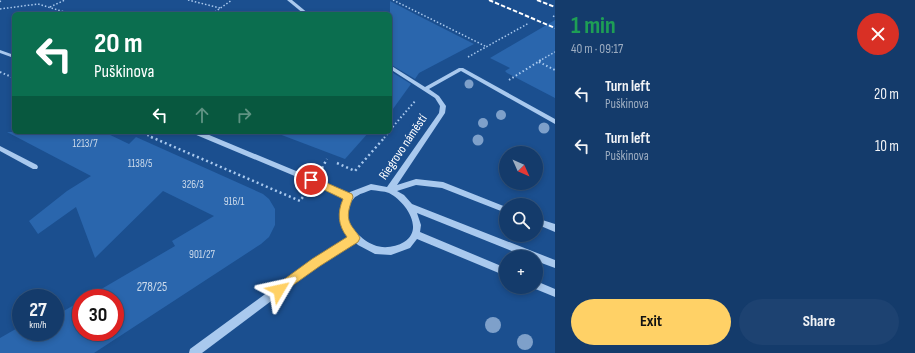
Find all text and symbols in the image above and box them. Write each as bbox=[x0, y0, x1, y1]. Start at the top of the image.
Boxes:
text: 1 min bbox=[571, 11, 616, 40]
button: close bbox=[857, 13, 899, 55]
text: 20 m bbox=[94, 27, 143, 60]
icon: left bbox=[28, 28, 80, 80]
text: 40 m · 09:17 bbox=[571, 41, 623, 57]
text: Puškinova bbox=[94, 61, 154, 82]
text: Turn left bbox=[605, 77, 650, 96]
icon: left bbox=[571, 83, 593, 105]
text: 20 m bbox=[874, 85, 899, 104]
text: Puškinova bbox=[605, 96, 649, 112]
icon: left bbox=[149, 104, 171, 126]
icon: ahead bbox=[191, 104, 213, 126]
icon: right bbox=[233, 104, 255, 126]
street label: Riegrovo náměstí bbox=[375, 111, 431, 183]
text: Turn left bbox=[605, 129, 650, 148]
icon: left bbox=[571, 135, 593, 157]
house number: 1213/7 bbox=[72, 137, 98, 150]
text: 10 m bbox=[875, 137, 899, 156]
north arrow bbox=[499, 146, 543, 190]
map controls bbox=[499, 146, 543, 294]
text: Puškinova bbox=[605, 148, 649, 164]
house number: 1138/5 bbox=[128, 157, 152, 170]
pin bbox=[294, 163, 328, 197]
icon: arrive bbox=[300, 169, 322, 191]
house number: 326/3 bbox=[182, 178, 204, 191]
house number: 916/1 bbox=[224, 195, 244, 208]
button: search bbox=[499, 198, 543, 242]
house number: 901/27 bbox=[189, 248, 216, 261]
button: + bbox=[499, 250, 543, 294]
position arrow bbox=[258, 269, 300, 311]
house number: 278/25 bbox=[137, 279, 167, 295]
speed limit sign: 30 bbox=[72, 289, 124, 341]
text: 27 bbox=[29, 298, 47, 322]
button: Exit bbox=[571, 299, 731, 345]
button: Share bbox=[739, 299, 899, 345]
text: km/h bbox=[29, 319, 47, 331]

